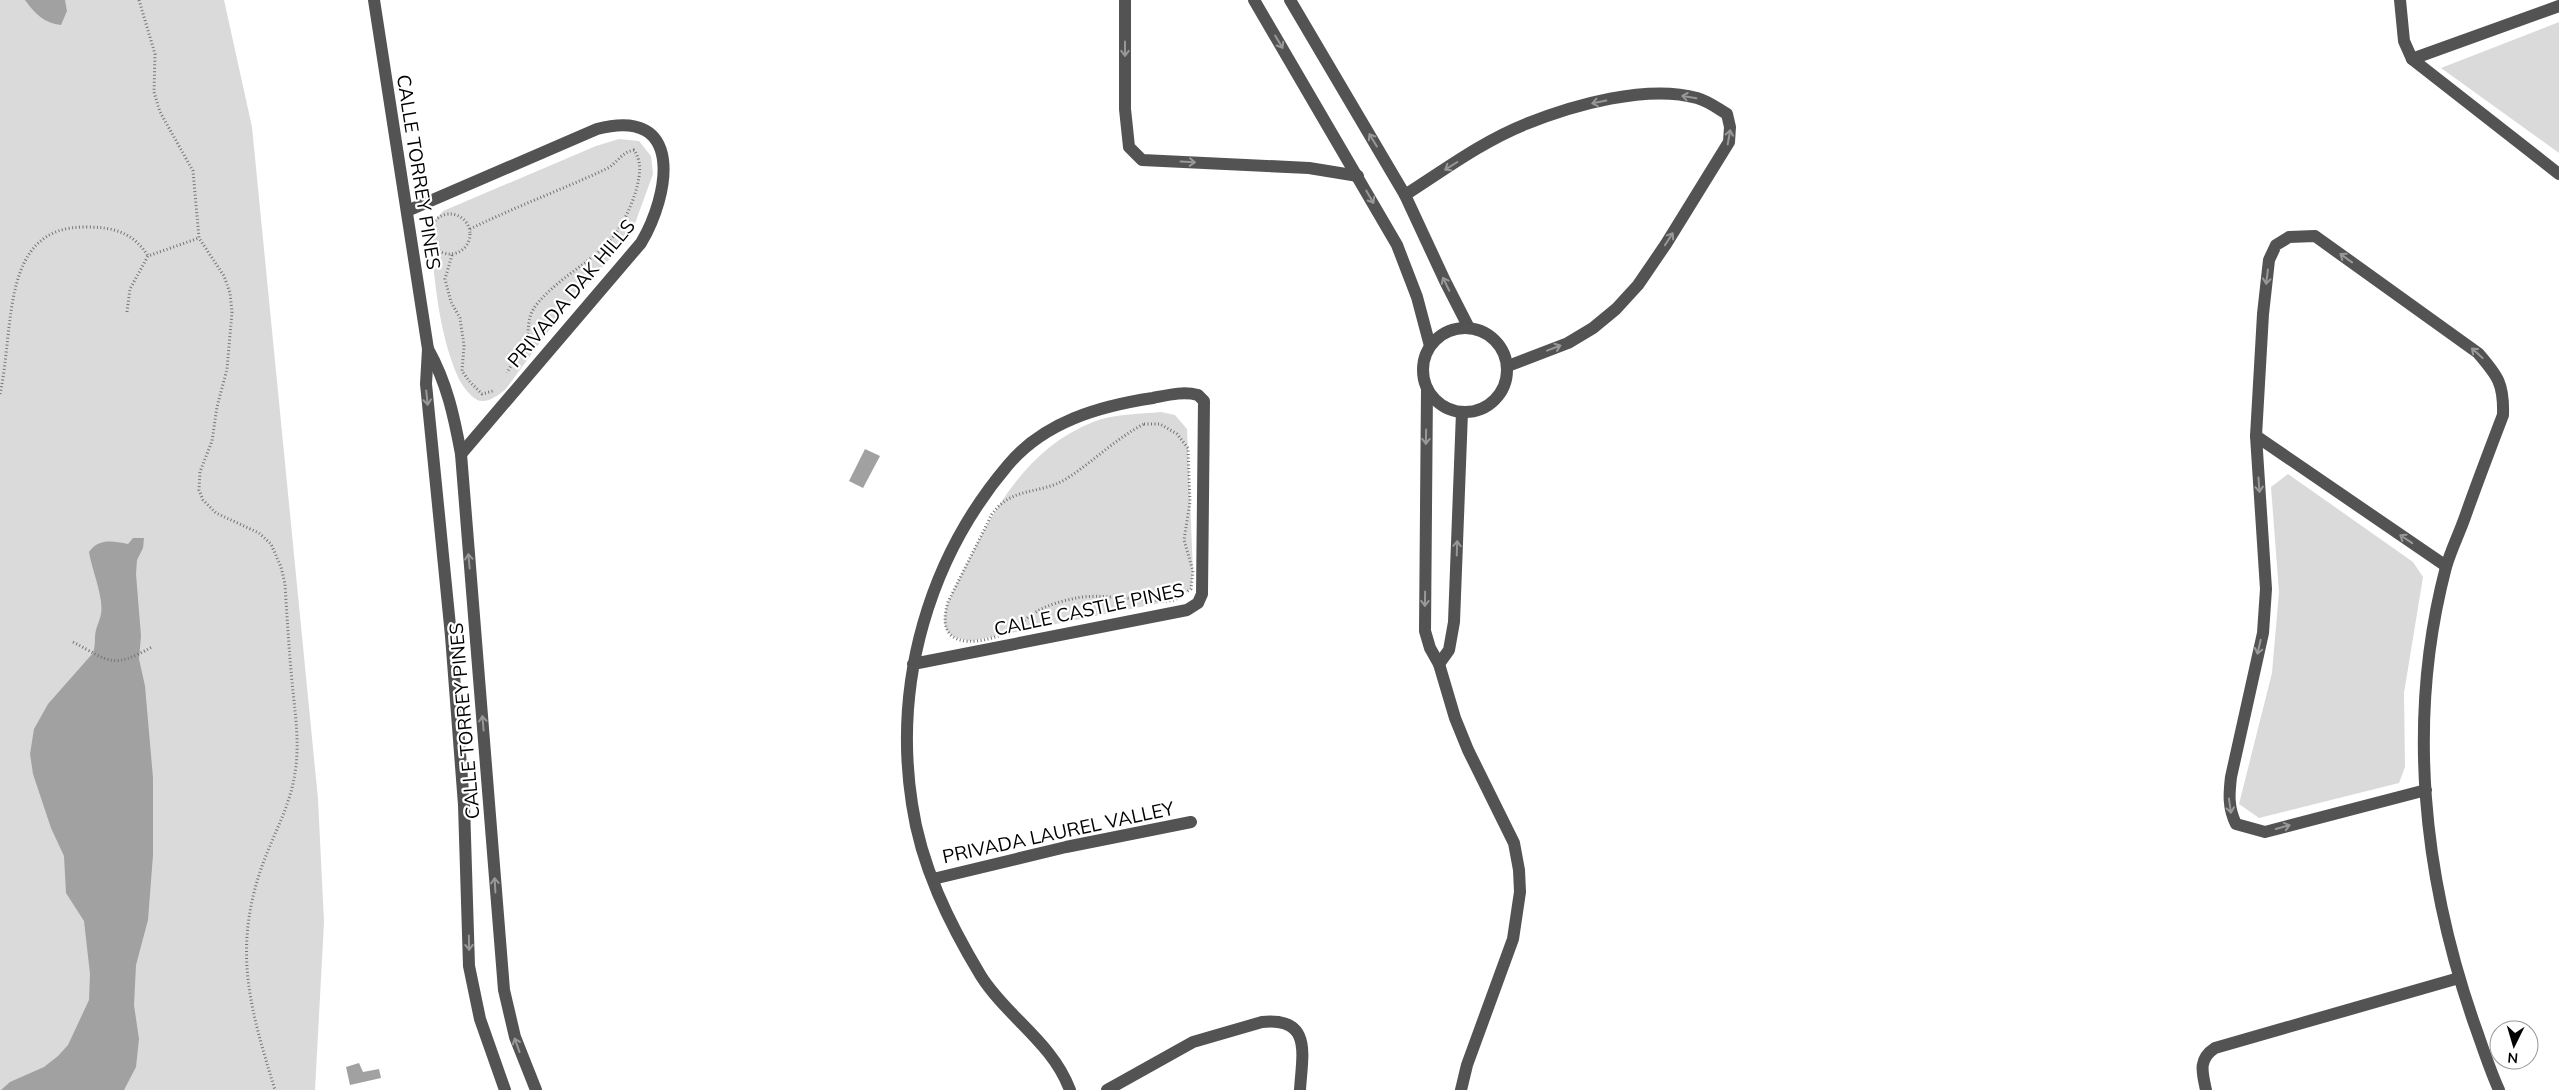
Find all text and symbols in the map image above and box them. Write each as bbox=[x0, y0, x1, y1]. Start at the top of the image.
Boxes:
one-way arrow bbox=[1274, 34, 1284, 48]
one-way arrow bbox=[1120, 40, 1130, 56]
street label: CALLE TORREY PINES bbox=[392, 73, 446, 271]
one-way arrow bbox=[1681, 92, 1697, 102]
one-way arrow bbox=[1591, 98, 1607, 108]
one-way arrow bbox=[1724, 130, 1734, 146]
one-way arrow bbox=[1367, 133, 1377, 147]
one-way arrow bbox=[1179, 158, 1195, 167]
one-way arrow bbox=[1444, 161, 1458, 171]
one-way arrow bbox=[1365, 190, 1375, 204]
street label: PRIVADA DAK HILLS bbox=[502, 214, 640, 372]
one-way arrow bbox=[1664, 232, 1674, 246]
one-way arrow bbox=[2339, 253, 2353, 263]
one-way arrow bbox=[2262, 269, 2272, 285]
one-way arrow bbox=[1441, 277, 1451, 292]
one-way arrow bbox=[1546, 343, 1561, 352]
one-way arrow bbox=[2471, 348, 2484, 360]
one-way arrow bbox=[422, 389, 432, 405]
one-way arrow bbox=[1422, 429, 1431, 445]
one-way arrow bbox=[2255, 477, 2264, 493]
one-way arrow bbox=[2399, 534, 2413, 544]
one-way arrow bbox=[1452, 541, 1461, 557]
one-way arrow bbox=[465, 553, 474, 569]
street label: CALLE CASTLE PINES bbox=[992, 577, 1186, 641]
one-way arrow bbox=[1420, 591, 1430, 607]
street label: CALLE TORREY PINES bbox=[443, 622, 485, 820]
one-way arrow bbox=[2254, 638, 2263, 654]
one-way arrow bbox=[478, 715, 488, 731]
street label: PRIVADA LAUREL VALLEY bbox=[940, 796, 1177, 868]
one-way arrow bbox=[2225, 798, 2235, 814]
one-way arrow bbox=[2274, 822, 2290, 832]
one-way arrow bbox=[491, 877, 500, 893]
one-way arrow bbox=[464, 935, 474, 951]
north arrow bbox=[2489, 1020, 2539, 1070]
one-way arrow bbox=[512, 1038, 521, 1053]
text: N bbox=[2507, 1049, 2519, 1067]

